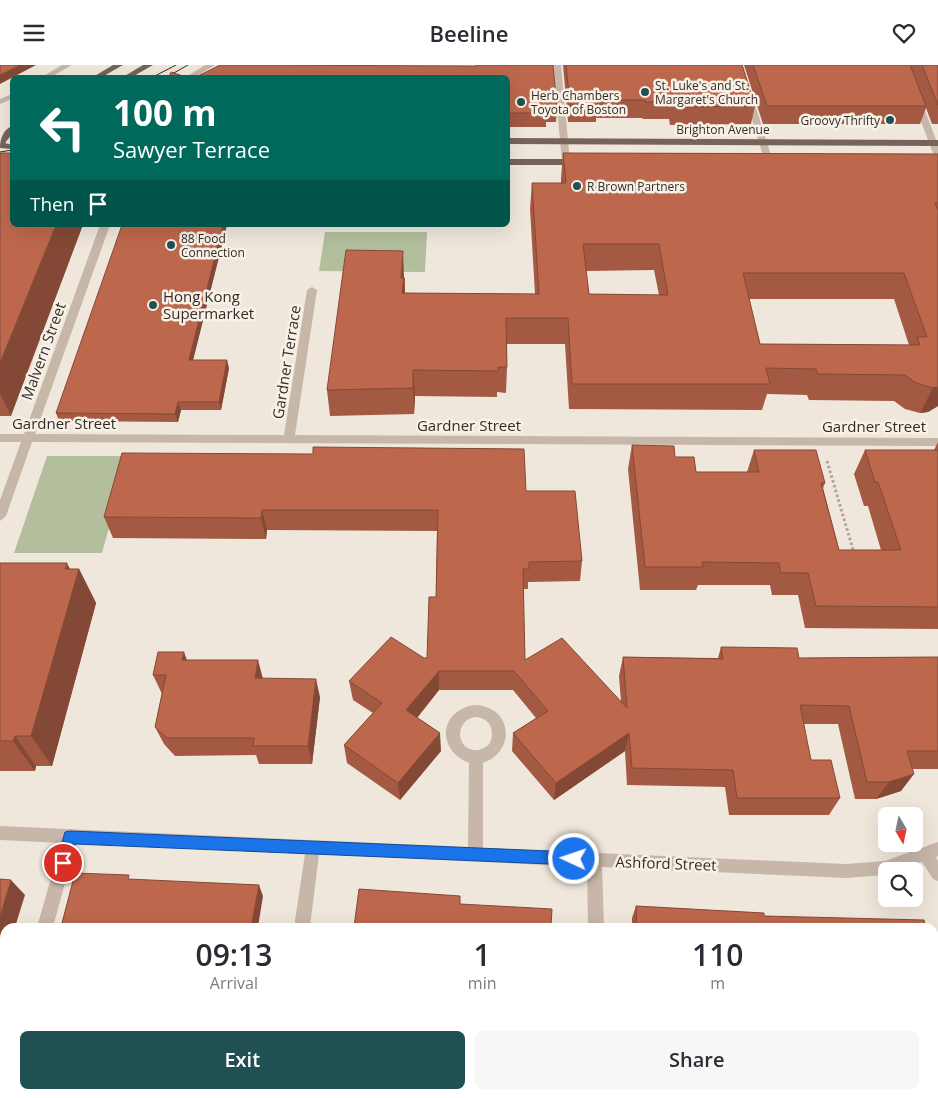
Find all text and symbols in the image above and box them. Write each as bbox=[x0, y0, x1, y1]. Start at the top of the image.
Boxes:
text: Beeline bbox=[430, 18, 508, 48]
icon: menu bbox=[20, 19, 48, 47]
icon: heart bbox=[890, 19, 918, 47]
place label: St. Luke's and St. Margaret's Church bbox=[655, 77, 758, 108]
marker: St. Luke's and St. Margaret's Church bbox=[639, 86, 651, 98]
place label: Herb Chambers Toyota of Boston bbox=[531, 87, 626, 118]
text: 100 m bbox=[113, 89, 217, 136]
icon: left bbox=[30, 95, 95, 160]
marker: Herb Chambers Toyota of Boston bbox=[515, 96, 527, 108]
place label: Groovy Thrifty bbox=[801, 112, 881, 129]
marker: Groovy Thrifty bbox=[884, 114, 896, 126]
street label: Brighton Avenue bbox=[676, 121, 770, 138]
text: Sawyer Terrace bbox=[113, 134, 270, 164]
place label: R Brown Partners bbox=[587, 178, 685, 195]
marker: R Brown Partners bbox=[571, 180, 583, 192]
icon: arrive bbox=[84, 190, 112, 218]
text: Then bbox=[30, 191, 74, 217]
place label: 88 Food Connection bbox=[181, 230, 245, 261]
marker: 88 Food Connection bbox=[165, 239, 177, 251]
place label: Hong Kong Supermarket bbox=[163, 286, 254, 323]
street label: Malvern Street bbox=[16, 299, 70, 403]
marker: Hong Kong Supermarket bbox=[147, 299, 159, 311]
street label: Gardner Terrace bbox=[267, 304, 305, 420]
street label: Gardner Street bbox=[12, 413, 116, 433]
street label: Gardner Street bbox=[417, 415, 521, 435]
street label: Gardner Street bbox=[822, 416, 926, 436]
north arrow bbox=[878, 807, 922, 853]
map controls bbox=[878, 807, 923, 907]
position arrow bbox=[547, 832, 599, 884]
pin bbox=[42, 842, 84, 884]
icon: arrive bbox=[49, 849, 77, 877]
street label: Ashford Street bbox=[615, 851, 717, 875]
button: search bbox=[878, 862, 923, 907]
text: 09:13 bbox=[196, 934, 272, 975]
text: 1 bbox=[474, 934, 491, 975]
text: 110 bbox=[692, 934, 743, 975]
text: Arrival bbox=[210, 972, 258, 994]
text: min bbox=[468, 972, 497, 994]
text: m bbox=[710, 972, 725, 994]
button: Exit bbox=[20, 1031, 465, 1089]
button: Share bbox=[475, 1031, 919, 1089]

